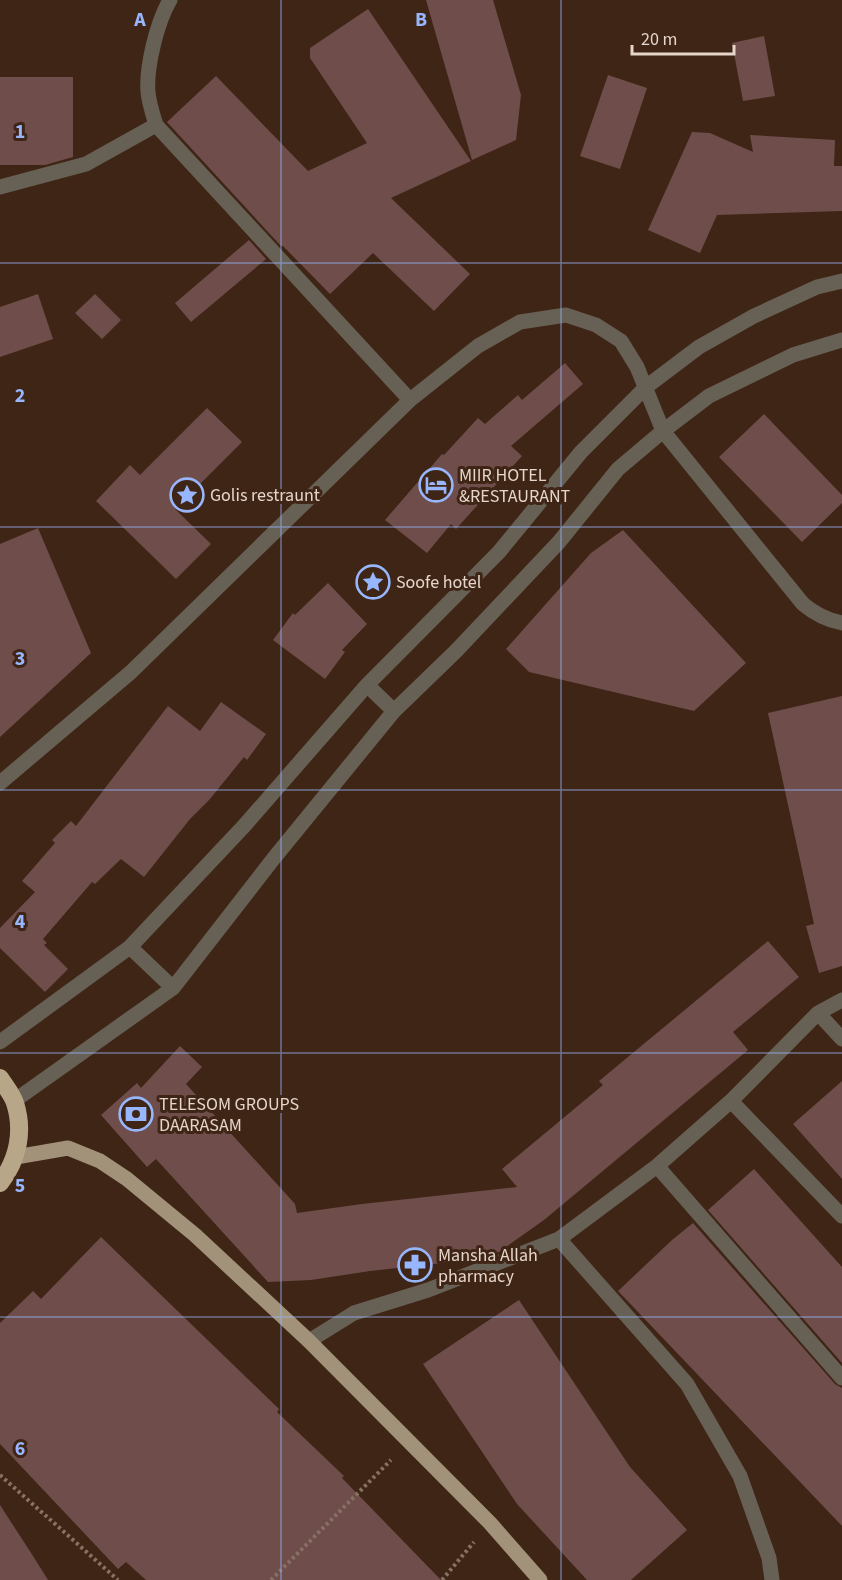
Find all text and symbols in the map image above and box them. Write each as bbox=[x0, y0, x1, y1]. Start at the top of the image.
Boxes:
text: A bbox=[133, 6, 146, 34]
text: B bbox=[415, 6, 427, 34]
scale bar bbox=[632, 18, 734, 56]
text: 20 m bbox=[641, 27, 677, 52]
text: 1 bbox=[15, 118, 25, 146]
text: 2 bbox=[15, 382, 25, 410]
place label: MIIR HOTEL &RESTAURANT bbox=[459, 463, 571, 509]
hotel icon: MIIR HOTEL &RESTAURANT bbox=[418, 467, 454, 503]
place icon: Golis restraunt bbox=[169, 477, 205, 513]
place label: Golis restraunt bbox=[210, 483, 320, 508]
place icon: Soofe hotel bbox=[355, 564, 391, 600]
place label: Soofe hotel bbox=[396, 570, 481, 595]
text: 3 bbox=[15, 645, 25, 673]
text: 4 bbox=[15, 908, 26, 936]
place label: TELESOM GROUPS DAARASAM bbox=[159, 1092, 299, 1138]
bank icon: TELESOM GROUPS DAARASAM bbox=[118, 1096, 154, 1132]
text: 5 bbox=[15, 1172, 25, 1200]
place label: Mansha Allah pharmacy bbox=[438, 1243, 538, 1289]
pharmacy icon: Mansha Allah pharmacy bbox=[397, 1247, 433, 1283]
text: 6 bbox=[15, 1435, 25, 1463]

